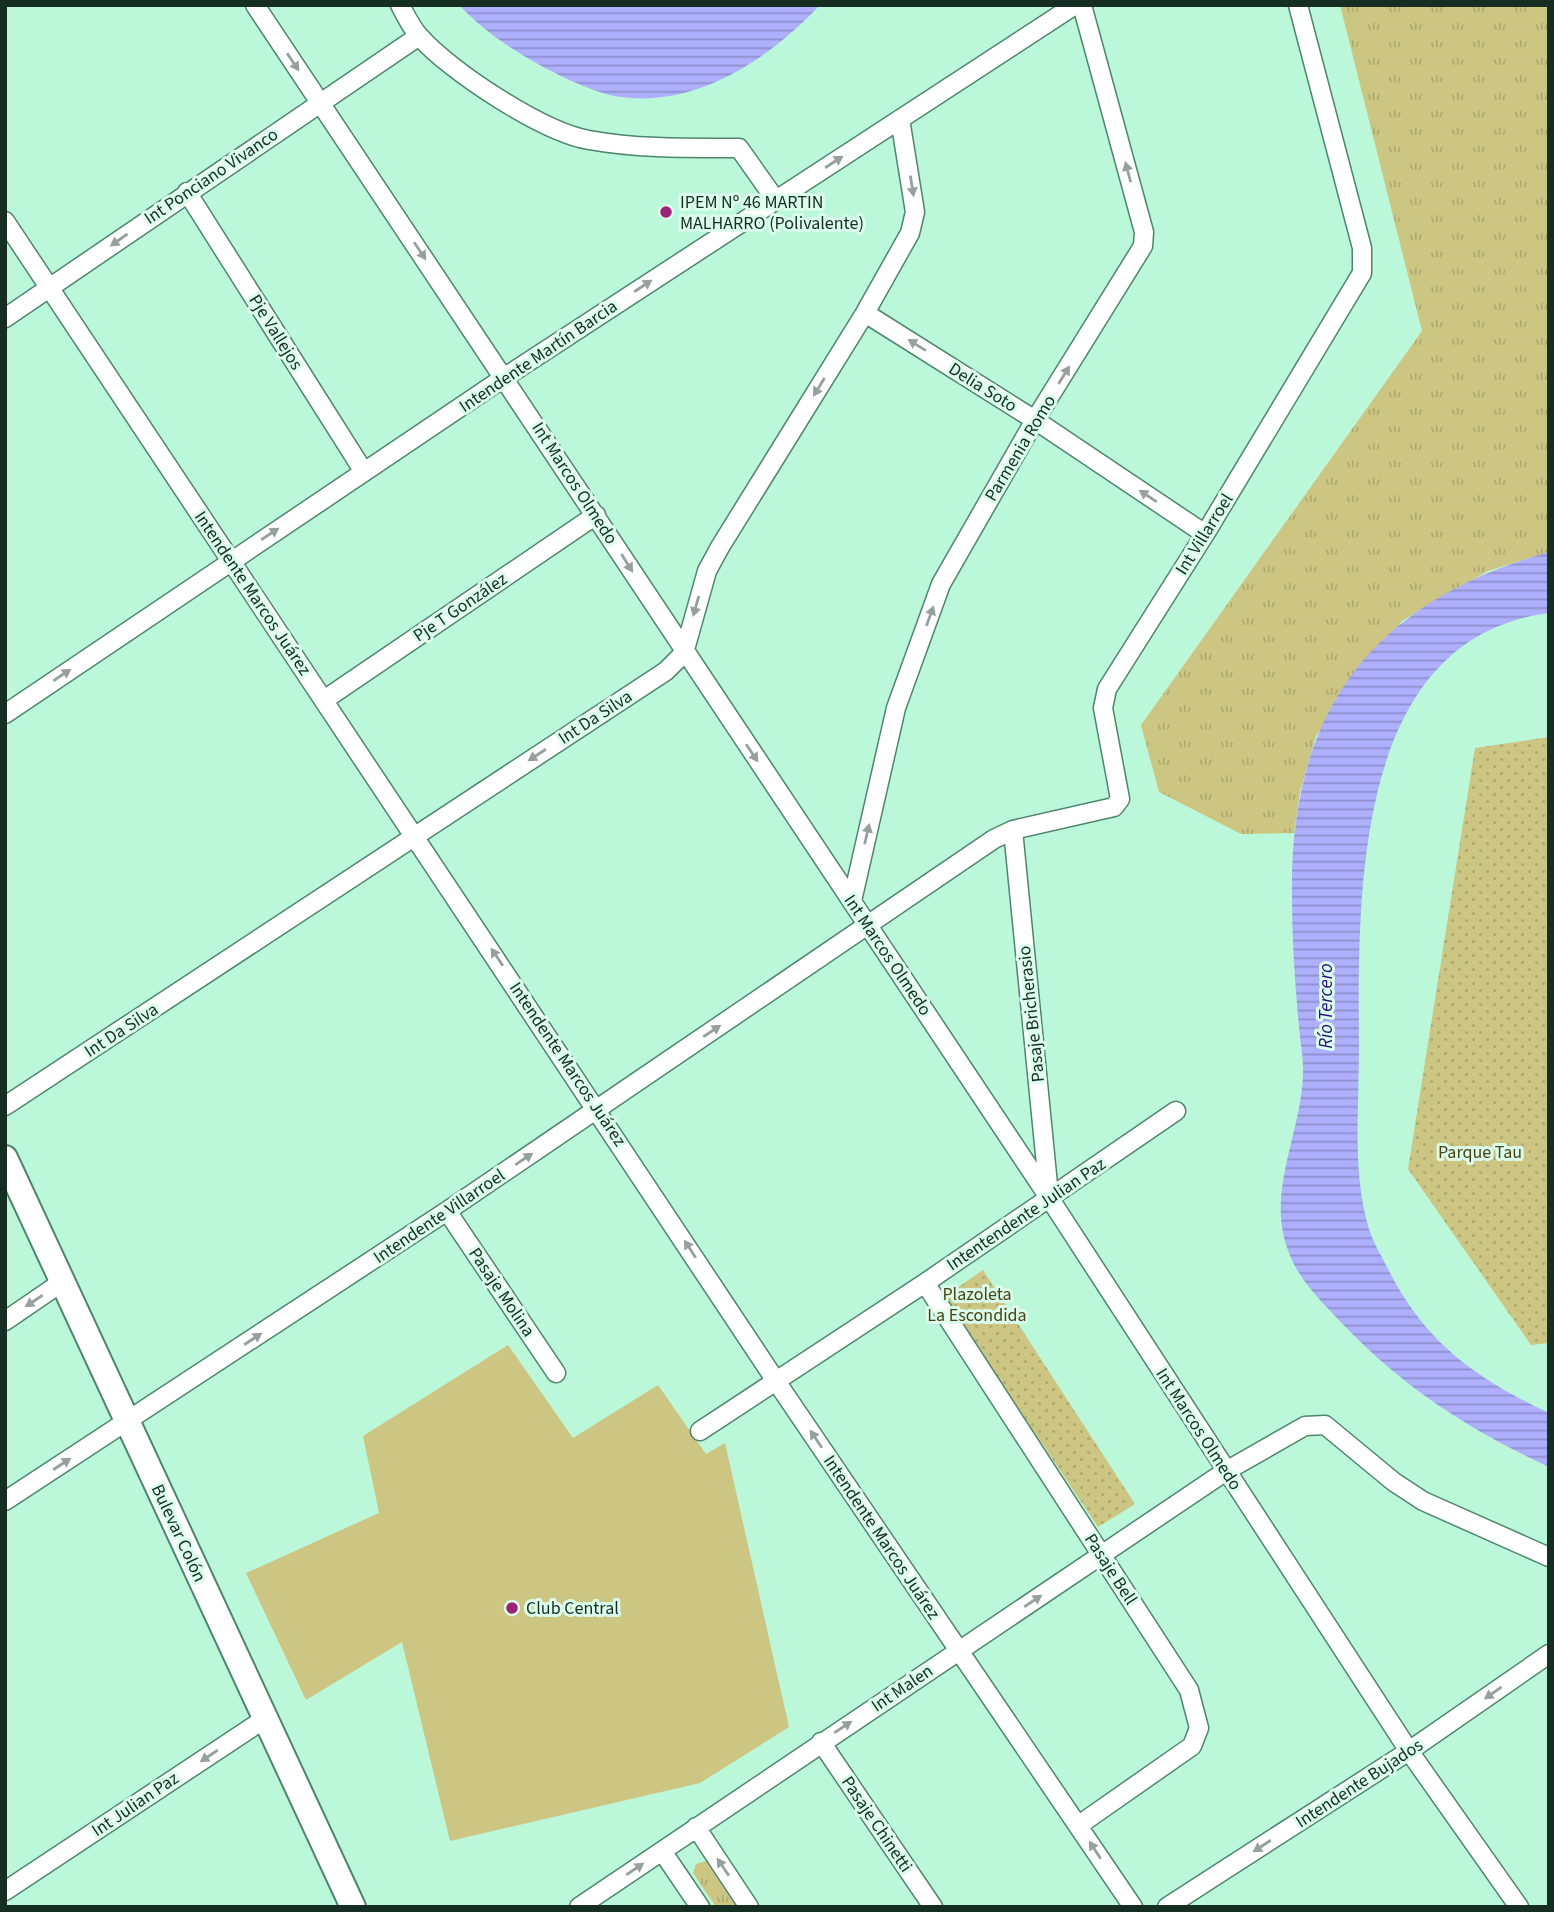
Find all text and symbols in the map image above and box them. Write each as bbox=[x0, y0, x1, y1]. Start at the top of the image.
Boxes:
one-way arrow bbox=[287, 52, 300, 72]
street label: Int Ponciano Vivanco bbox=[139, 122, 283, 231]
one-way arrow bbox=[824, 155, 843, 168]
one-way arrow bbox=[1122, 161, 1132, 182]
one-way arrow bbox=[907, 175, 918, 197]
place label: IPEM Nº 46 MARTIN MALHARRO (Polivalente) bbox=[680, 190, 864, 236]
marker: IPEM Nº 46 MARTIN MALHARRO (Polivalente) bbox=[658, 204, 674, 220]
one-way arrow bbox=[110, 233, 128, 247]
one-way arrow bbox=[414, 241, 427, 260]
one-way arrow bbox=[634, 280, 653, 293]
street label: Pje Vallejos bbox=[242, 290, 309, 375]
street label: Intendente Martín Barcia bbox=[454, 294, 622, 419]
one-way arrow bbox=[907, 339, 926, 352]
street label: Delia Soto bbox=[944, 357, 1022, 418]
one-way arrow bbox=[1057, 365, 1070, 384]
one-way arrow bbox=[812, 378, 825, 397]
street label: Parmenia Romo bbox=[979, 390, 1062, 506]
street label: Int Marcos Olmedo bbox=[526, 417, 624, 549]
street label: Int Villarroel bbox=[1169, 489, 1239, 580]
one-way arrow bbox=[1139, 490, 1158, 503]
street label: Intendente Marcos Juárez bbox=[188, 506, 317, 681]
one-way arrow bbox=[261, 527, 279, 541]
one-way arrow bbox=[620, 554, 633, 573]
street label: Pje T González bbox=[408, 566, 513, 648]
one-way arrow bbox=[691, 596, 701, 617]
one-way arrow bbox=[924, 605, 935, 626]
one-way arrow bbox=[52, 669, 71, 682]
street label: Int Da Silva bbox=[553, 684, 637, 751]
one-way arrow bbox=[745, 744, 759, 762]
one-way arrow bbox=[527, 749, 547, 762]
one-way arrow bbox=[862, 823, 873, 845]
street label: Int Marcos Olmedo bbox=[838, 890, 937, 1021]
street label: Pasaje Bricherasio bbox=[1012, 945, 1051, 1083]
one-way arrow bbox=[491, 948, 504, 967]
water label: Río Tercero bbox=[1313, 963, 1340, 1049]
street label: Intendente Marcos Juárez bbox=[503, 977, 632, 1152]
street label: Int Da Silva bbox=[79, 997, 163, 1064]
one-way arrow bbox=[702, 1025, 721, 1038]
park label: Parque Tau bbox=[1438, 1140, 1522, 1165]
one-way arrow bbox=[515, 1152, 533, 1166]
street label: Intentendente Julian Paz bbox=[942, 1152, 1111, 1277]
street label: Intendente Villarroel bbox=[369, 1163, 510, 1270]
one-way arrow bbox=[683, 1240, 697, 1258]
street label: Pasaje Molina bbox=[462, 1243, 541, 1342]
park label: Plazoleta La Escondida bbox=[927, 1282, 1027, 1328]
one-way arrow bbox=[24, 1295, 44, 1308]
one-way arrow bbox=[243, 1333, 262, 1346]
street label: Int Marcos Olmedo bbox=[1150, 1363, 1248, 1495]
one-way arrow bbox=[809, 1430, 823, 1448]
street label: Intendente Marcos Juárez bbox=[817, 1450, 946, 1625]
one-way arrow bbox=[53, 1458, 72, 1471]
street label: Bulevar Colón bbox=[145, 1480, 212, 1586]
street label: Pasaje Bell bbox=[1078, 1529, 1143, 1610]
one-way arrow bbox=[1023, 1594, 1043, 1607]
place label: Club Central bbox=[526, 1596, 619, 1621]
marker: Club Central bbox=[504, 1600, 520, 1616]
street label: Int Malen bbox=[866, 1659, 938, 1718]
one-way arrow bbox=[1484, 1686, 1502, 1700]
one-way arrow bbox=[834, 1720, 853, 1733]
street label: Intendente Bujados bbox=[1291, 1733, 1428, 1834]
one-way arrow bbox=[199, 1749, 218, 1762]
street label: Int Julian Paz bbox=[87, 1766, 184, 1843]
street label: Pasaje Chinetti bbox=[835, 1771, 918, 1877]
one-way arrow bbox=[1252, 1839, 1272, 1852]
one-way arrow bbox=[1089, 1840, 1102, 1860]
one-way arrow bbox=[716, 1858, 730, 1876]
one-way arrow bbox=[626, 1863, 645, 1876]

